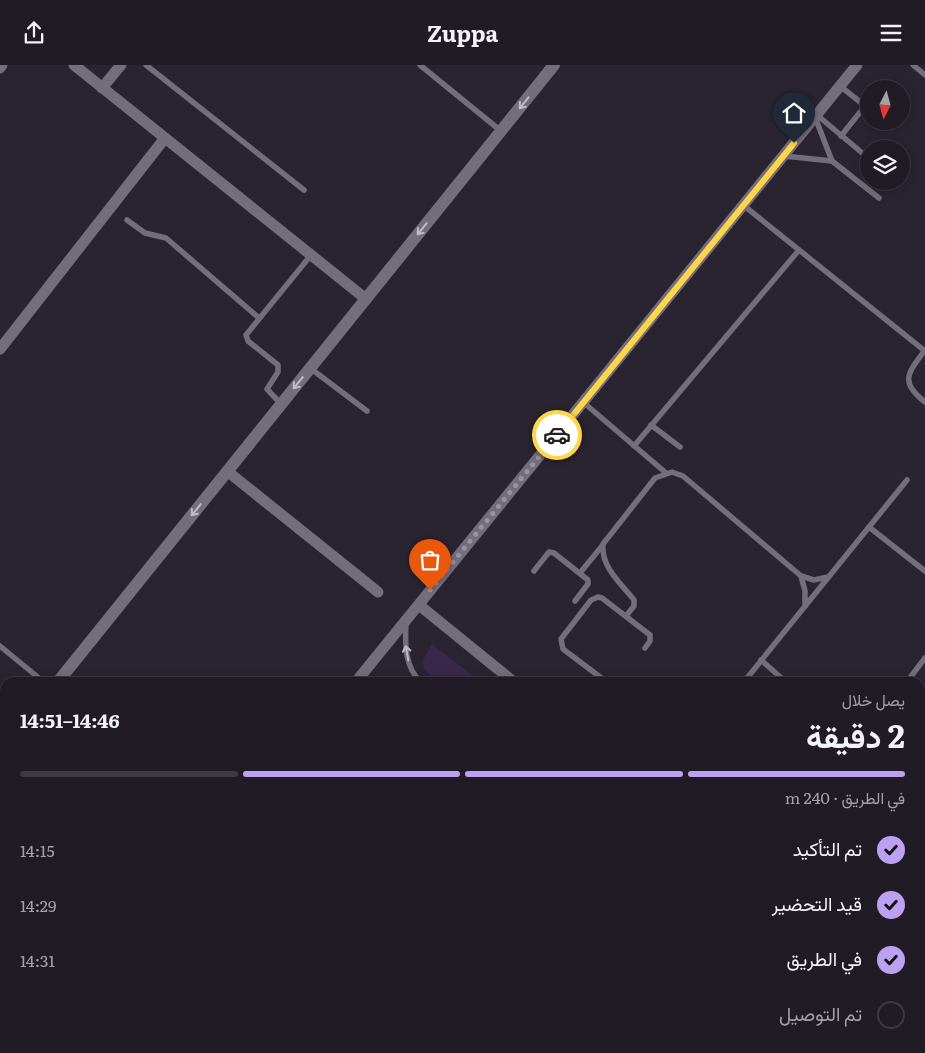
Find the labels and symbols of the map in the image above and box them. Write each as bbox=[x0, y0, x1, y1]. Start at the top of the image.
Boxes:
north arrow bbox=[860, 80, 910, 130]
pin bbox=[773, 92, 815, 143]
one-way arrow bbox=[518, 96, 529, 109]
one-way arrow bbox=[416, 223, 427, 236]
one-way arrow bbox=[292, 376, 303, 389]
courier bbox=[532, 410, 582, 460]
one-way arrow bbox=[190, 503, 201, 516]
pin bbox=[409, 539, 451, 590]
one-way arrow bbox=[401, 645, 411, 661]

